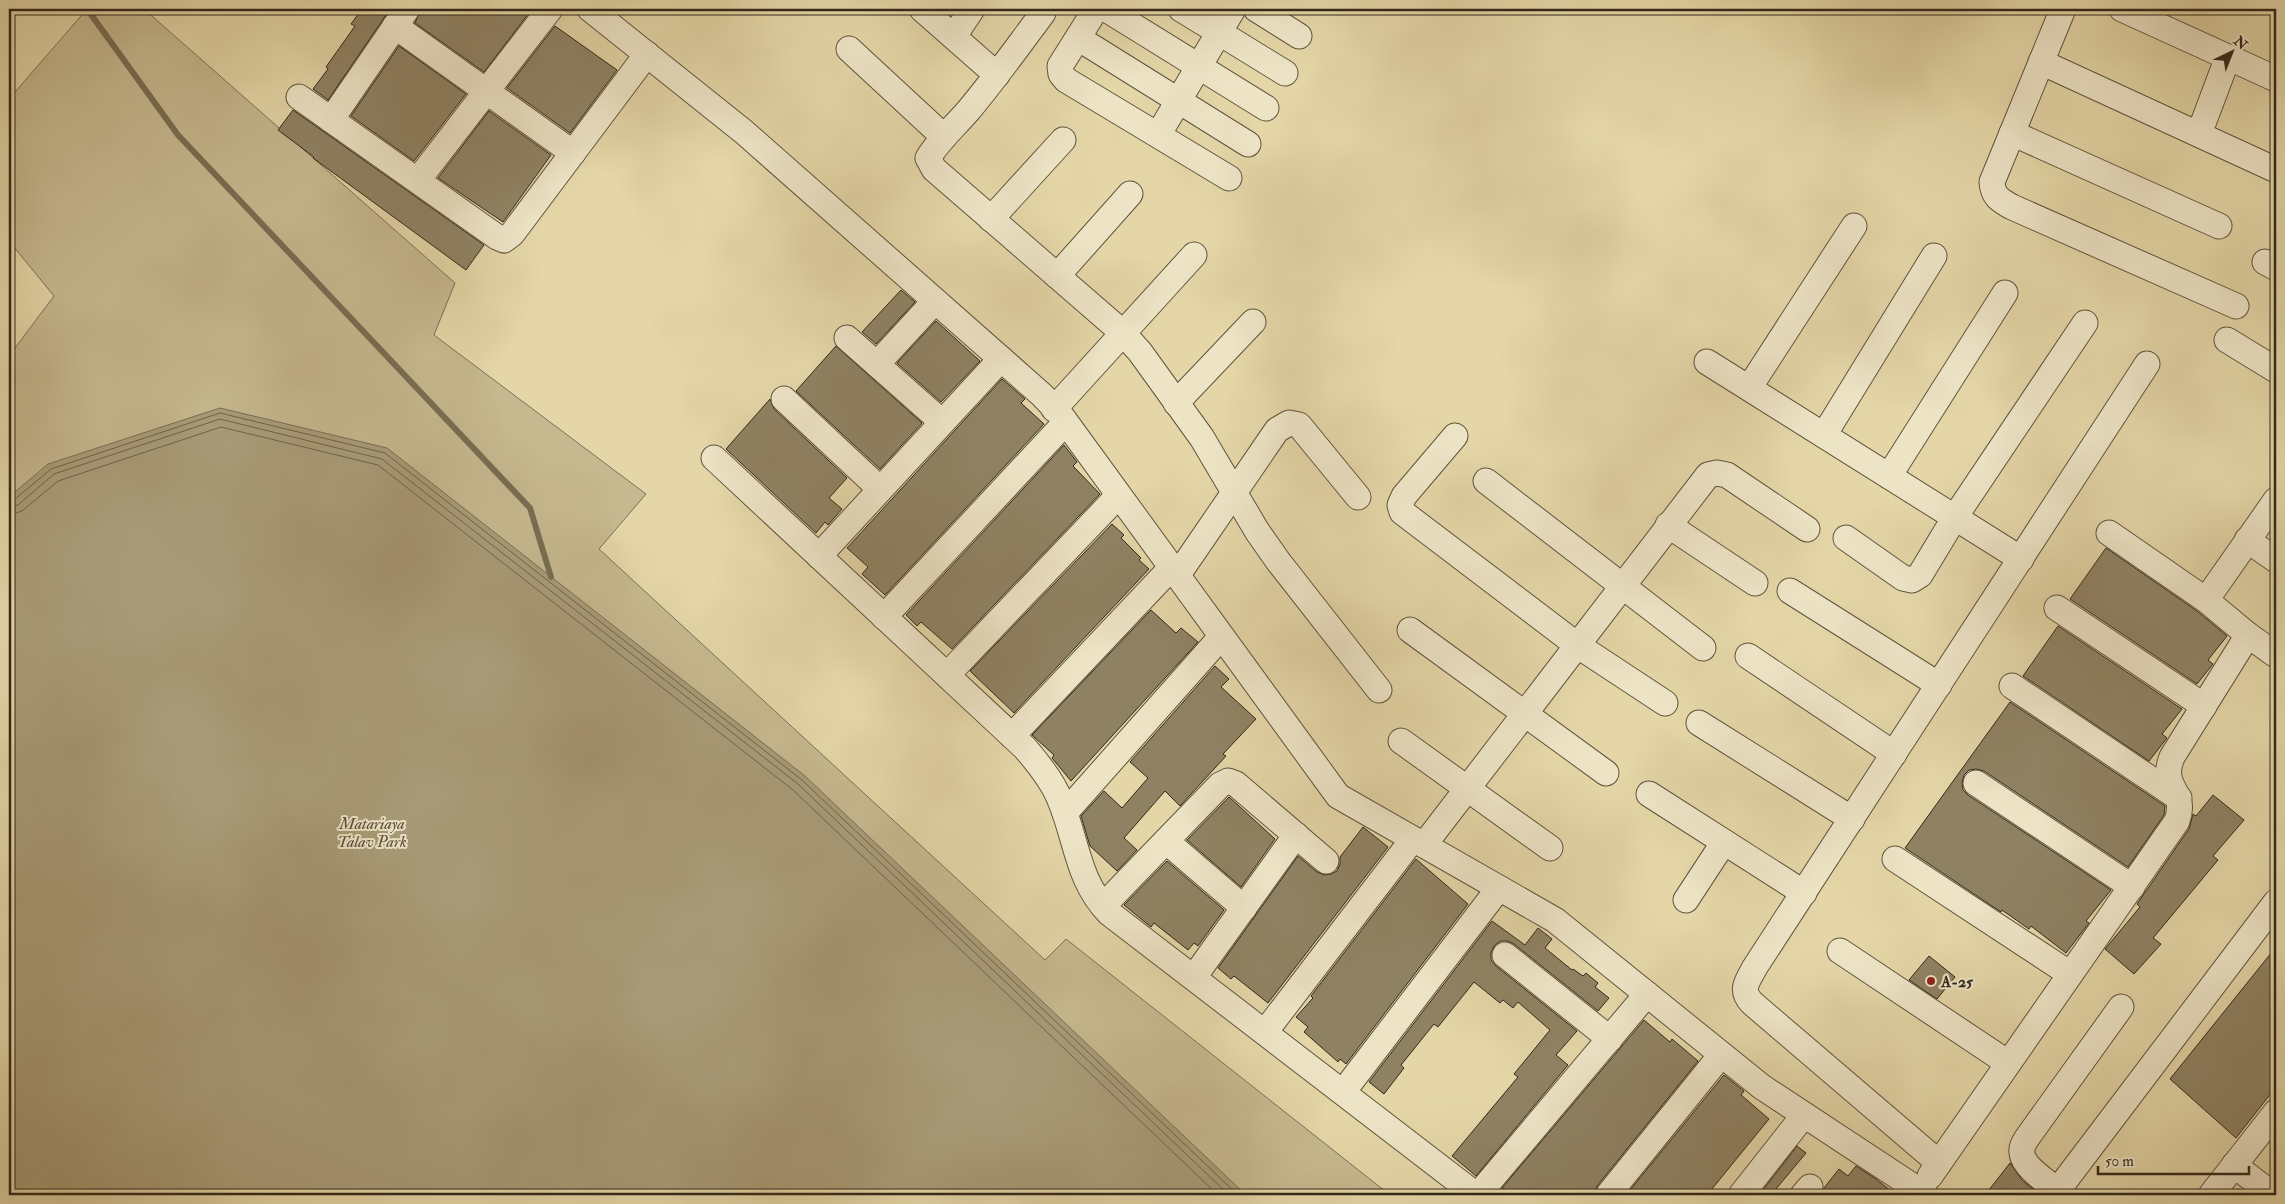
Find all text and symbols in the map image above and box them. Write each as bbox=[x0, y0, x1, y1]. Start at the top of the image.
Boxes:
north arrow bbox=[2208, 28, 2258, 78]
text: N bbox=[2229, 32, 2251, 54]
park label: Matariaya Talav Park bbox=[338, 814, 407, 852]
place label: A-25 bbox=[1940, 972, 1974, 992]
marker: A-25 bbox=[1925, 975, 1937, 987]
scale bar bbox=[2098, 1144, 2249, 1176]
text: 50 m bbox=[2105, 1152, 2134, 1171]

